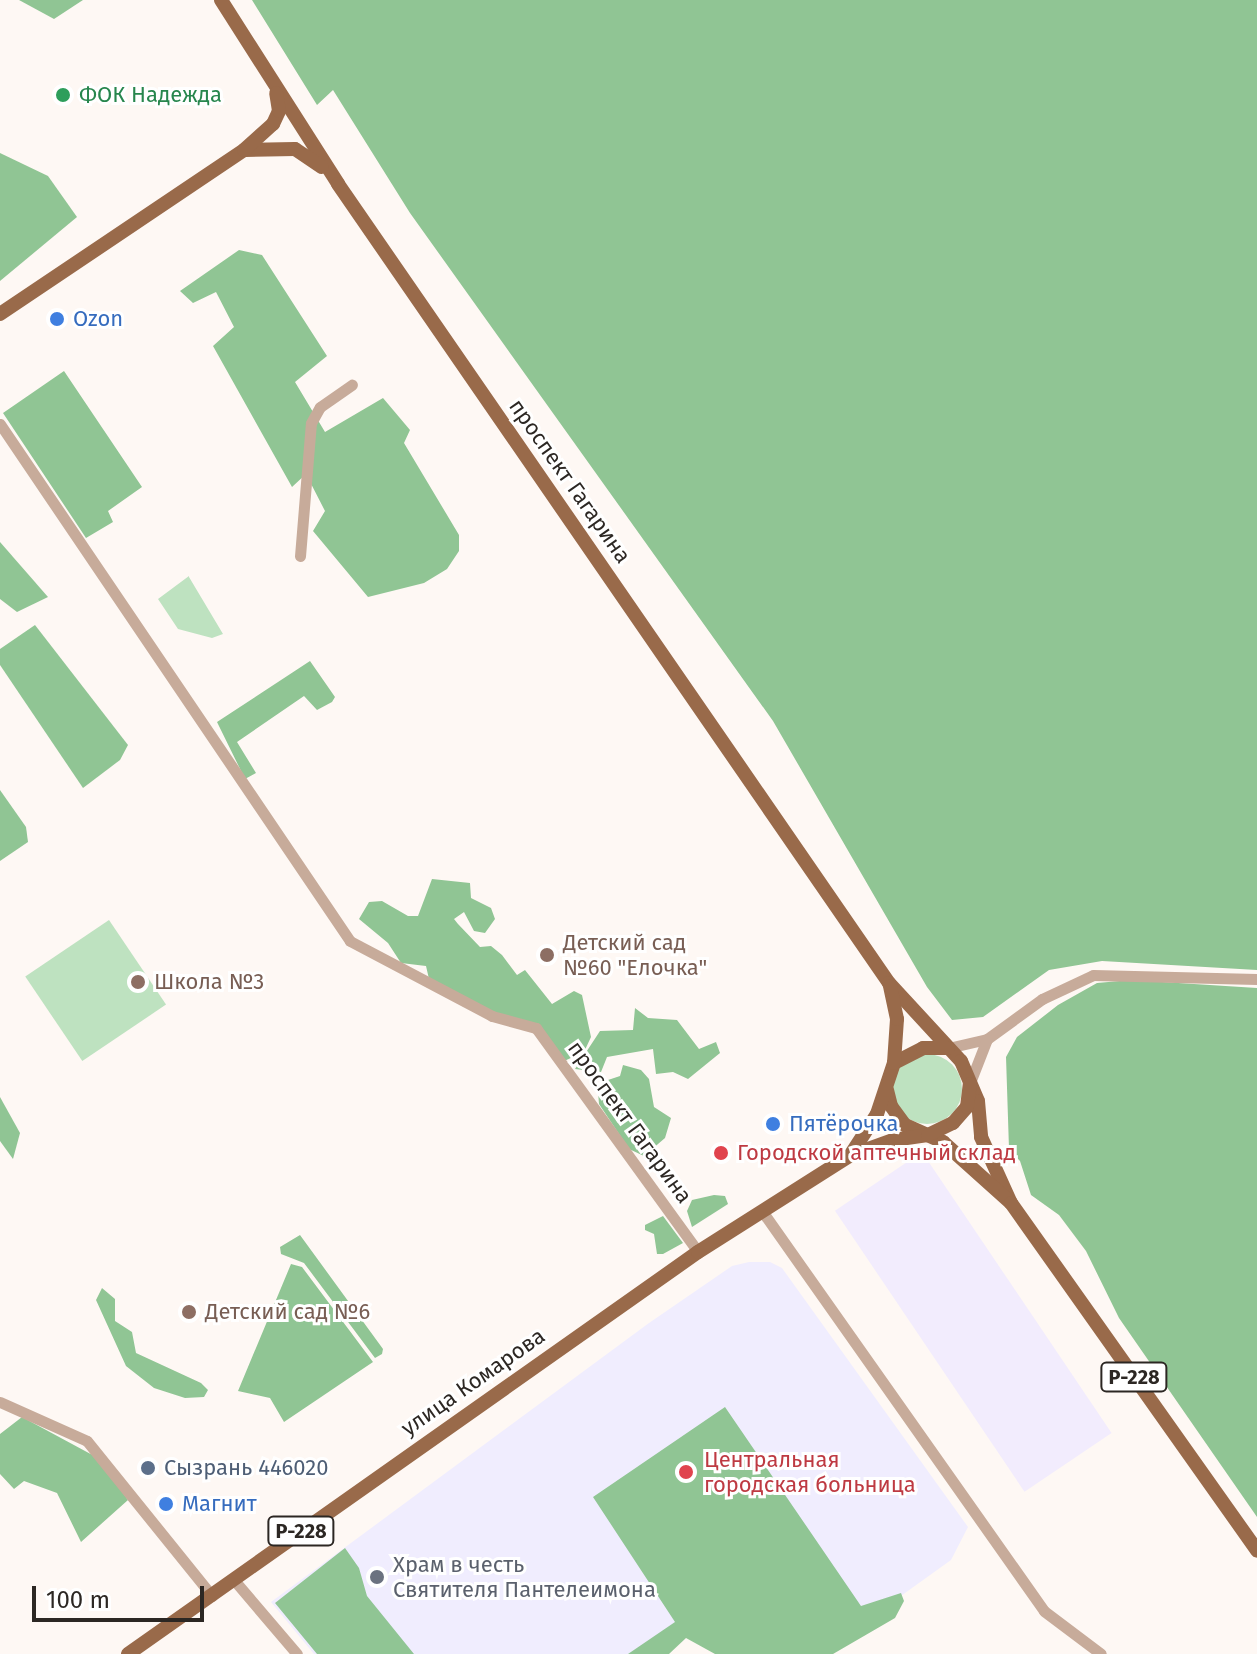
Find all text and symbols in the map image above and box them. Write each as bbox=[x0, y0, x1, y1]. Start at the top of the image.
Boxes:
place label: ФОК Надежда bbox=[79, 82, 222, 108]
marker: ФОК Надежда bbox=[54, 86, 72, 104]
place label: Ozon bbox=[73, 306, 123, 332]
marker: Ozon bbox=[48, 310, 66, 328]
street label: проспект Гагарина bbox=[503, 394, 637, 568]
place label: Детский сад №60 "Елочка" bbox=[563, 929, 707, 980]
marker: Детский сад №60 "Елочка" bbox=[538, 946, 556, 964]
place label: Школа №3 bbox=[154, 969, 264, 995]
marker: Школа №3 bbox=[129, 973, 147, 991]
street label: проспект Гагарина bbox=[562, 1036, 698, 1208]
place label: Пятёрочка bbox=[789, 1111, 898, 1137]
marker: Пятёрочка bbox=[764, 1115, 782, 1133]
place label: Городской аптечный склад bbox=[737, 1140, 1016, 1166]
marker: Городской аптечный склад bbox=[712, 1144, 730, 1162]
place label: Детский сад №6 bbox=[205, 1299, 370, 1325]
marker: Детский сад №6 bbox=[180, 1303, 198, 1321]
street label: улица Комарова bbox=[396, 1323, 550, 1441]
road number: Р-228 bbox=[1100, 1361, 1168, 1393]
place label: Центральная городская больница bbox=[704, 1446, 916, 1498]
place label: Сызрань 446020 bbox=[164, 1455, 328, 1481]
marker: Сызрань 446020 bbox=[139, 1459, 157, 1477]
marker: Центральная городская больница bbox=[675, 1461, 697, 1483]
place label: Магнит bbox=[182, 1491, 257, 1517]
marker: Магнит bbox=[157, 1495, 175, 1513]
road number: Р-228 bbox=[267, 1515, 335, 1547]
place label: Храм в честь Святителя Пантелеимона bbox=[393, 1551, 656, 1602]
marker: Храм в честь Святителя Пантелеимона bbox=[368, 1568, 386, 1586]
scale bar bbox=[36, 1570, 208, 1620]
text: 100 m bbox=[46, 1586, 110, 1614]

